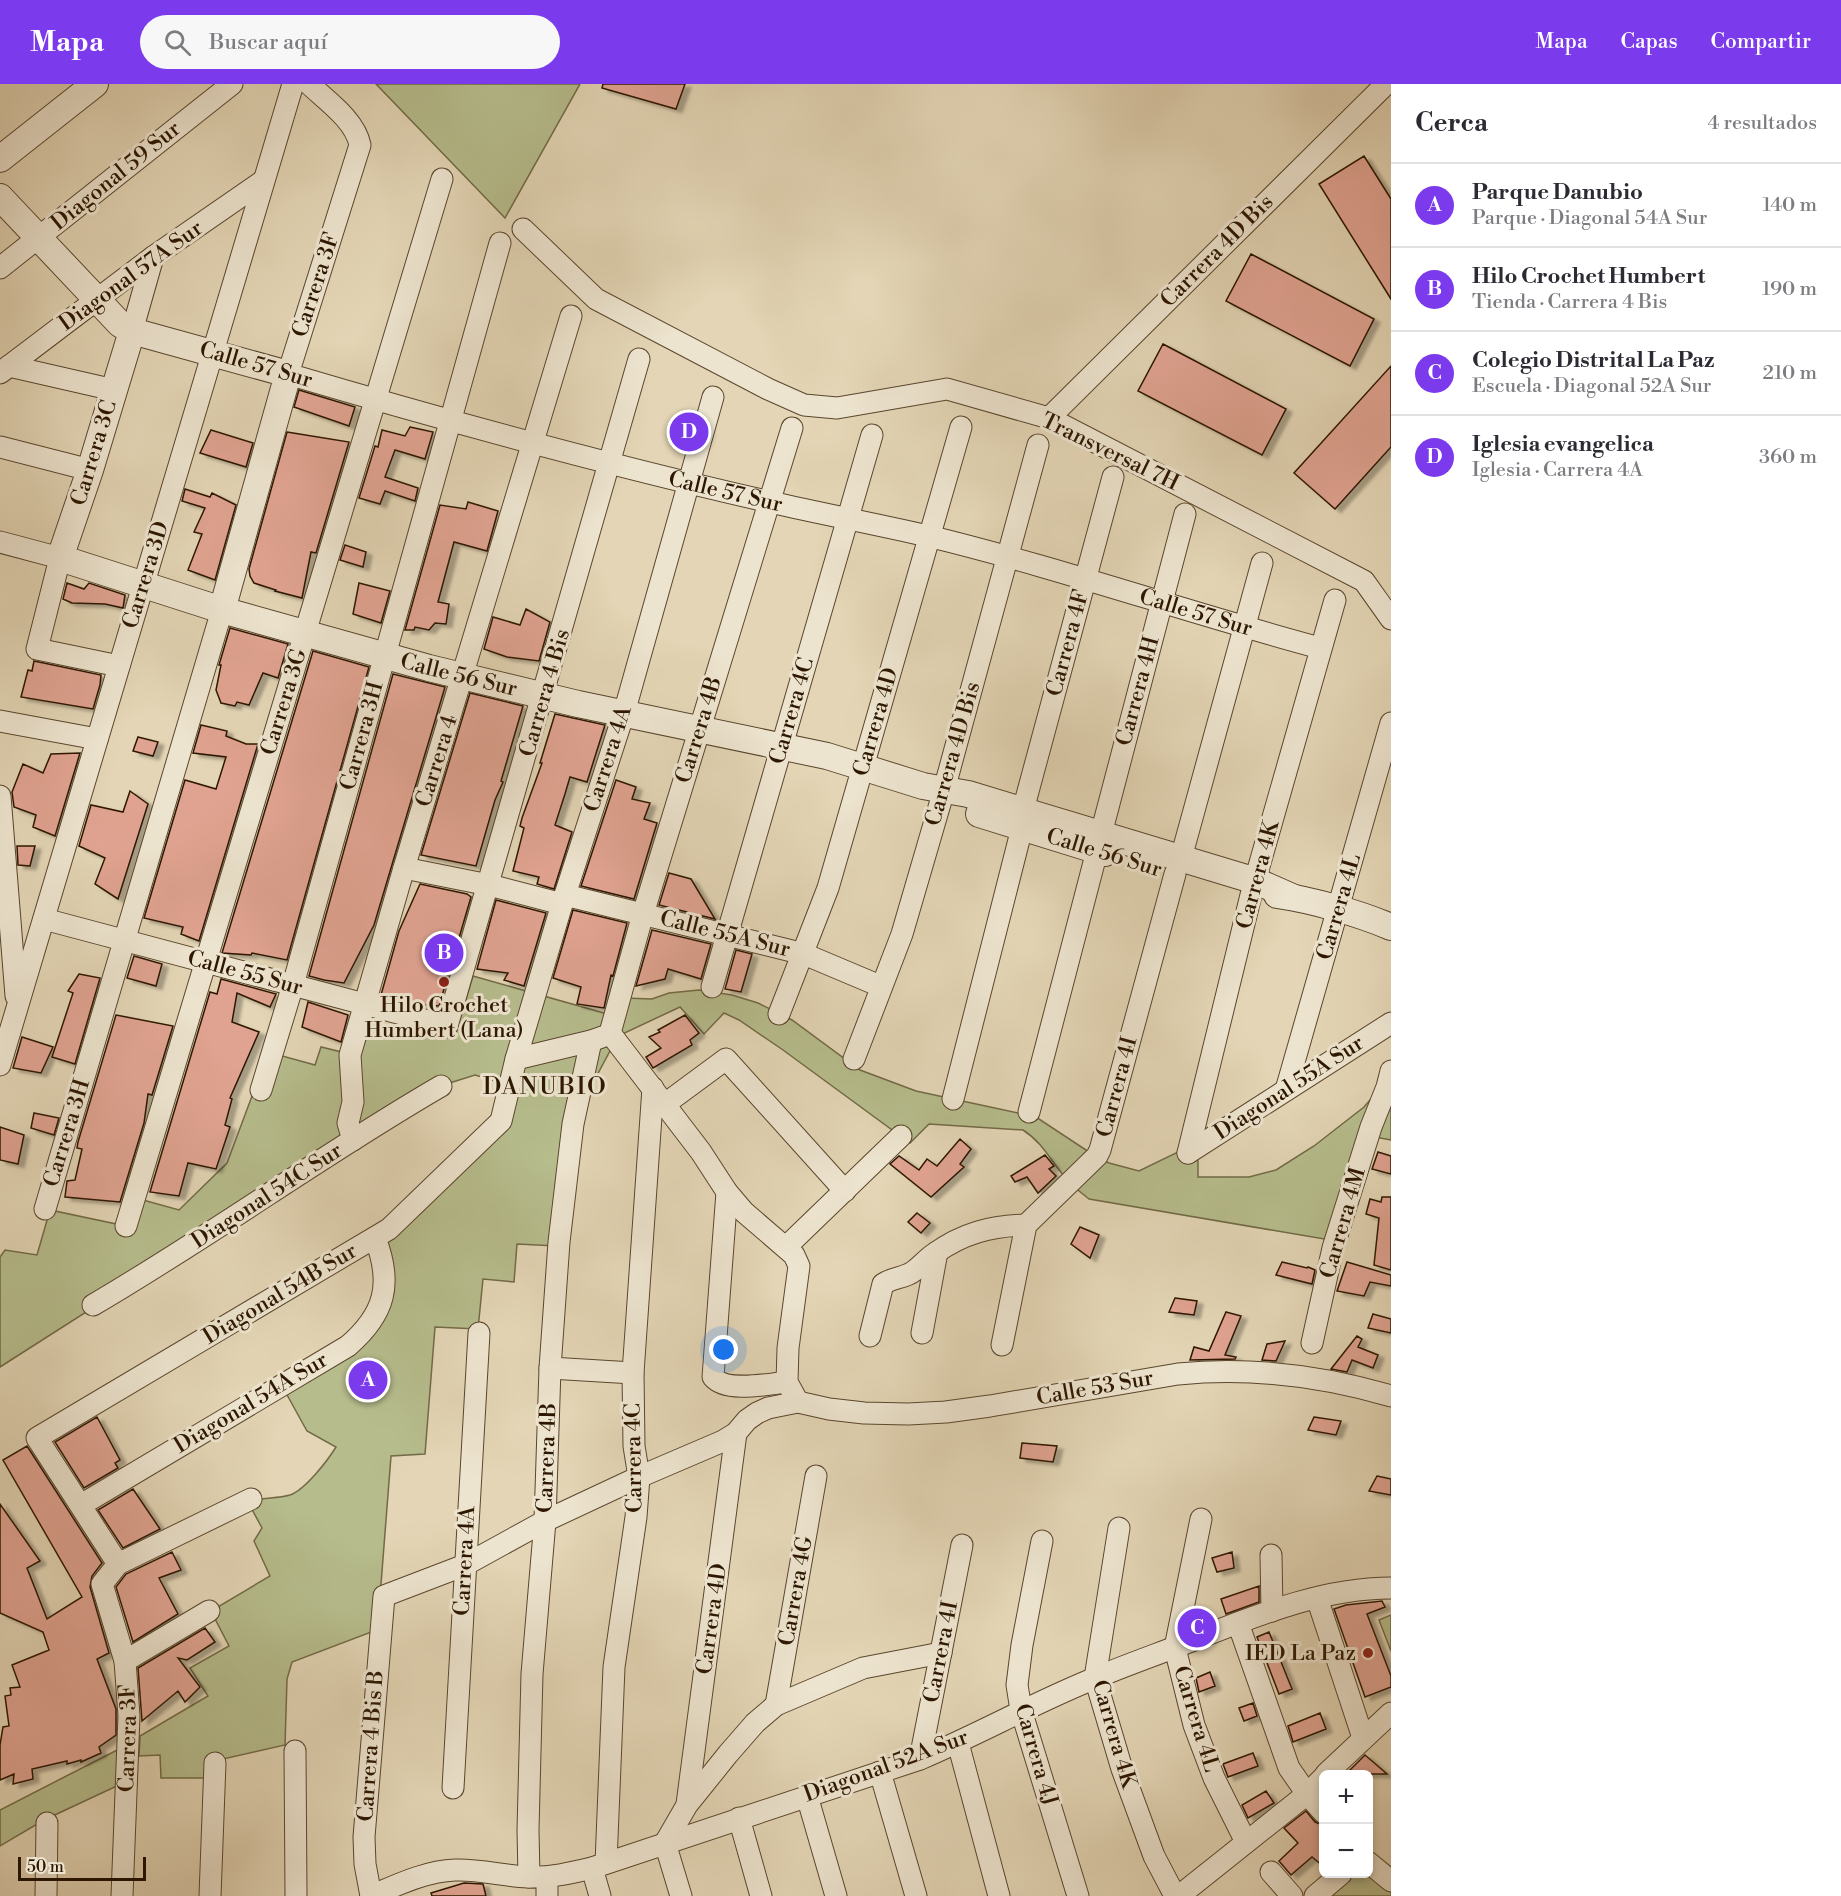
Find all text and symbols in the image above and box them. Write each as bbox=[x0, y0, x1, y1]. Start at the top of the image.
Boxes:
search box bbox=[140, 15, 560, 69]
text: Mapa bbox=[30, 25, 104, 60]
icon: search bbox=[161, 26, 194, 59]
text: Buscar aquí bbox=[209, 29, 328, 56]
text: Mapa bbox=[1536, 29, 1588, 55]
text: Capas bbox=[1621, 29, 1678, 55]
text: Compartir bbox=[1711, 29, 1811, 55]
text: Cerca bbox=[1415, 107, 1488, 139]
text: 4 resultados bbox=[1707, 111, 1817, 136]
street label: Diagonal 59 Sur bbox=[46, 115, 186, 237]
text: Parque Danubio bbox=[1472, 179, 1643, 206]
street label: Carrera 4D Bis bbox=[1155, 189, 1279, 313]
text: A bbox=[1427, 193, 1442, 218]
text: 140 m bbox=[1762, 193, 1817, 218]
text: Parque · Diagonal 54A Sur bbox=[1472, 206, 1707, 231]
street label: Diagonal 57A Sur bbox=[54, 215, 208, 337]
street label: Carrera 3F bbox=[286, 229, 346, 341]
text: Hilo Crochet Humbert bbox=[1472, 263, 1705, 290]
text: B bbox=[1427, 277, 1442, 302]
text: 190 m bbox=[1762, 277, 1817, 302]
text: Tienda · Carrera 4 Bis bbox=[1472, 290, 1667, 315]
street label: Calle 57 Sur bbox=[196, 336, 316, 394]
text: Colegio Distrital La Paz bbox=[1472, 347, 1714, 374]
text: C bbox=[1427, 361, 1442, 386]
text: 210 m bbox=[1762, 361, 1817, 386]
text: Escuela · Diagonal 52A Sur bbox=[1472, 374, 1712, 399]
street label: Carrera 3C bbox=[65, 397, 123, 509]
street label: Transversal 7H bbox=[1037, 407, 1184, 497]
pin: D bbox=[670, 410, 708, 454]
text: Iglesia evangelica bbox=[1472, 431, 1654, 458]
text: D bbox=[1427, 445, 1442, 470]
text: 360 m bbox=[1759, 445, 1817, 470]
text: Iglesia · Carrera 4A bbox=[1472, 458, 1643, 483]
street label: Calle 57 Sur bbox=[666, 465, 785, 518]
street label: Carrera 3D bbox=[117, 518, 175, 632]
street label: Calle 57 Sur bbox=[1136, 583, 1256, 642]
street label: Carrera 4F bbox=[1041, 587, 1095, 699]
street label: Carrera 4 Bis bbox=[514, 626, 576, 760]
street label: Carrera 4H bbox=[1110, 633, 1166, 749]
street label: Carrera 3G bbox=[255, 645, 313, 759]
street label: Calle 56 Sur bbox=[397, 647, 520, 702]
street label: Carrera 4C bbox=[764, 654, 820, 768]
street label: Carrera 4D bbox=[848, 664, 904, 780]
street label: Carrera 4B bbox=[670, 673, 728, 787]
street label: Carrera 3H bbox=[335, 678, 390, 793]
street label: Carrera 4D Bis bbox=[920, 679, 986, 829]
street label: Carrera 4A bbox=[578, 702, 638, 815]
street label: Carrera 4 bbox=[410, 712, 464, 810]
street label: Carrera 4K bbox=[1231, 816, 1286, 932]
street label: Calle 56 Sur bbox=[1043, 823, 1165, 883]
street label: Carrera 4L bbox=[1311, 851, 1367, 963]
street label: Calle 55A Sur bbox=[657, 905, 793, 963]
pin: B bbox=[424, 930, 464, 976]
street label: Calle 55 Sur bbox=[184, 945, 306, 1001]
marker: Hilo Crochet Humbert (Lana) bbox=[437, 975, 451, 989]
place label: Hilo Crochet Humbert (Lana) bbox=[364, 992, 524, 1044]
street label: Diagonal 55A Sur bbox=[1209, 1030, 1369, 1146]
street label: Carrera 4I bbox=[1091, 1033, 1144, 1140]
district label: DANUBIO bbox=[483, 1072, 607, 1102]
street label: Carrera 3H bbox=[38, 1075, 96, 1190]
street label: Diagonal 54C Sur bbox=[186, 1137, 348, 1255]
street label: Carrera 4M bbox=[1314, 1164, 1372, 1282]
street label: Diagonal 54B Sur bbox=[198, 1237, 362, 1351]
your location bbox=[709, 1335, 738, 1364]
street label: Diagonal 54A Sur bbox=[169, 1346, 333, 1460]
pin: A bbox=[348, 1358, 388, 1402]
street label: Calle 53 Sur bbox=[1034, 1364, 1156, 1412]
street label: Carrera 4B bbox=[532, 1402, 562, 1514]
street label: Carrera 4C bbox=[620, 1403, 648, 1513]
street label: Carrera 4A bbox=[449, 1505, 481, 1617]
street label: Carrera 4G bbox=[773, 1534, 819, 1648]
street label: Carrera 4D bbox=[691, 1562, 733, 1676]
street label: Carrera 4I bbox=[918, 1598, 964, 1705]
pin: C bbox=[1178, 1606, 1216, 1650]
place label: IED La Paz bbox=[1245, 1640, 1356, 1667]
marker: IED La Paz bbox=[1361, 1646, 1375, 1660]
street label: Carrera 4L bbox=[1167, 1663, 1225, 1775]
street label: Carrera 4 Bis B bbox=[352, 1669, 390, 1823]
street label: Carrera 4K bbox=[1086, 1677, 1143, 1793]
street label: Carrera 3F bbox=[113, 1683, 143, 1793]
street label: Carrera 4J bbox=[1009, 1701, 1063, 1809]
street label: Diagonal 52A Sur bbox=[800, 1724, 972, 1808]
map controls bbox=[1319, 1770, 1373, 1878]
button: + bbox=[1319, 1770, 1373, 1824]
button: − bbox=[1319, 1824, 1373, 1878]
scale bar bbox=[18, 1854, 146, 1882]
text: 50 m bbox=[27, 1857, 64, 1877]

